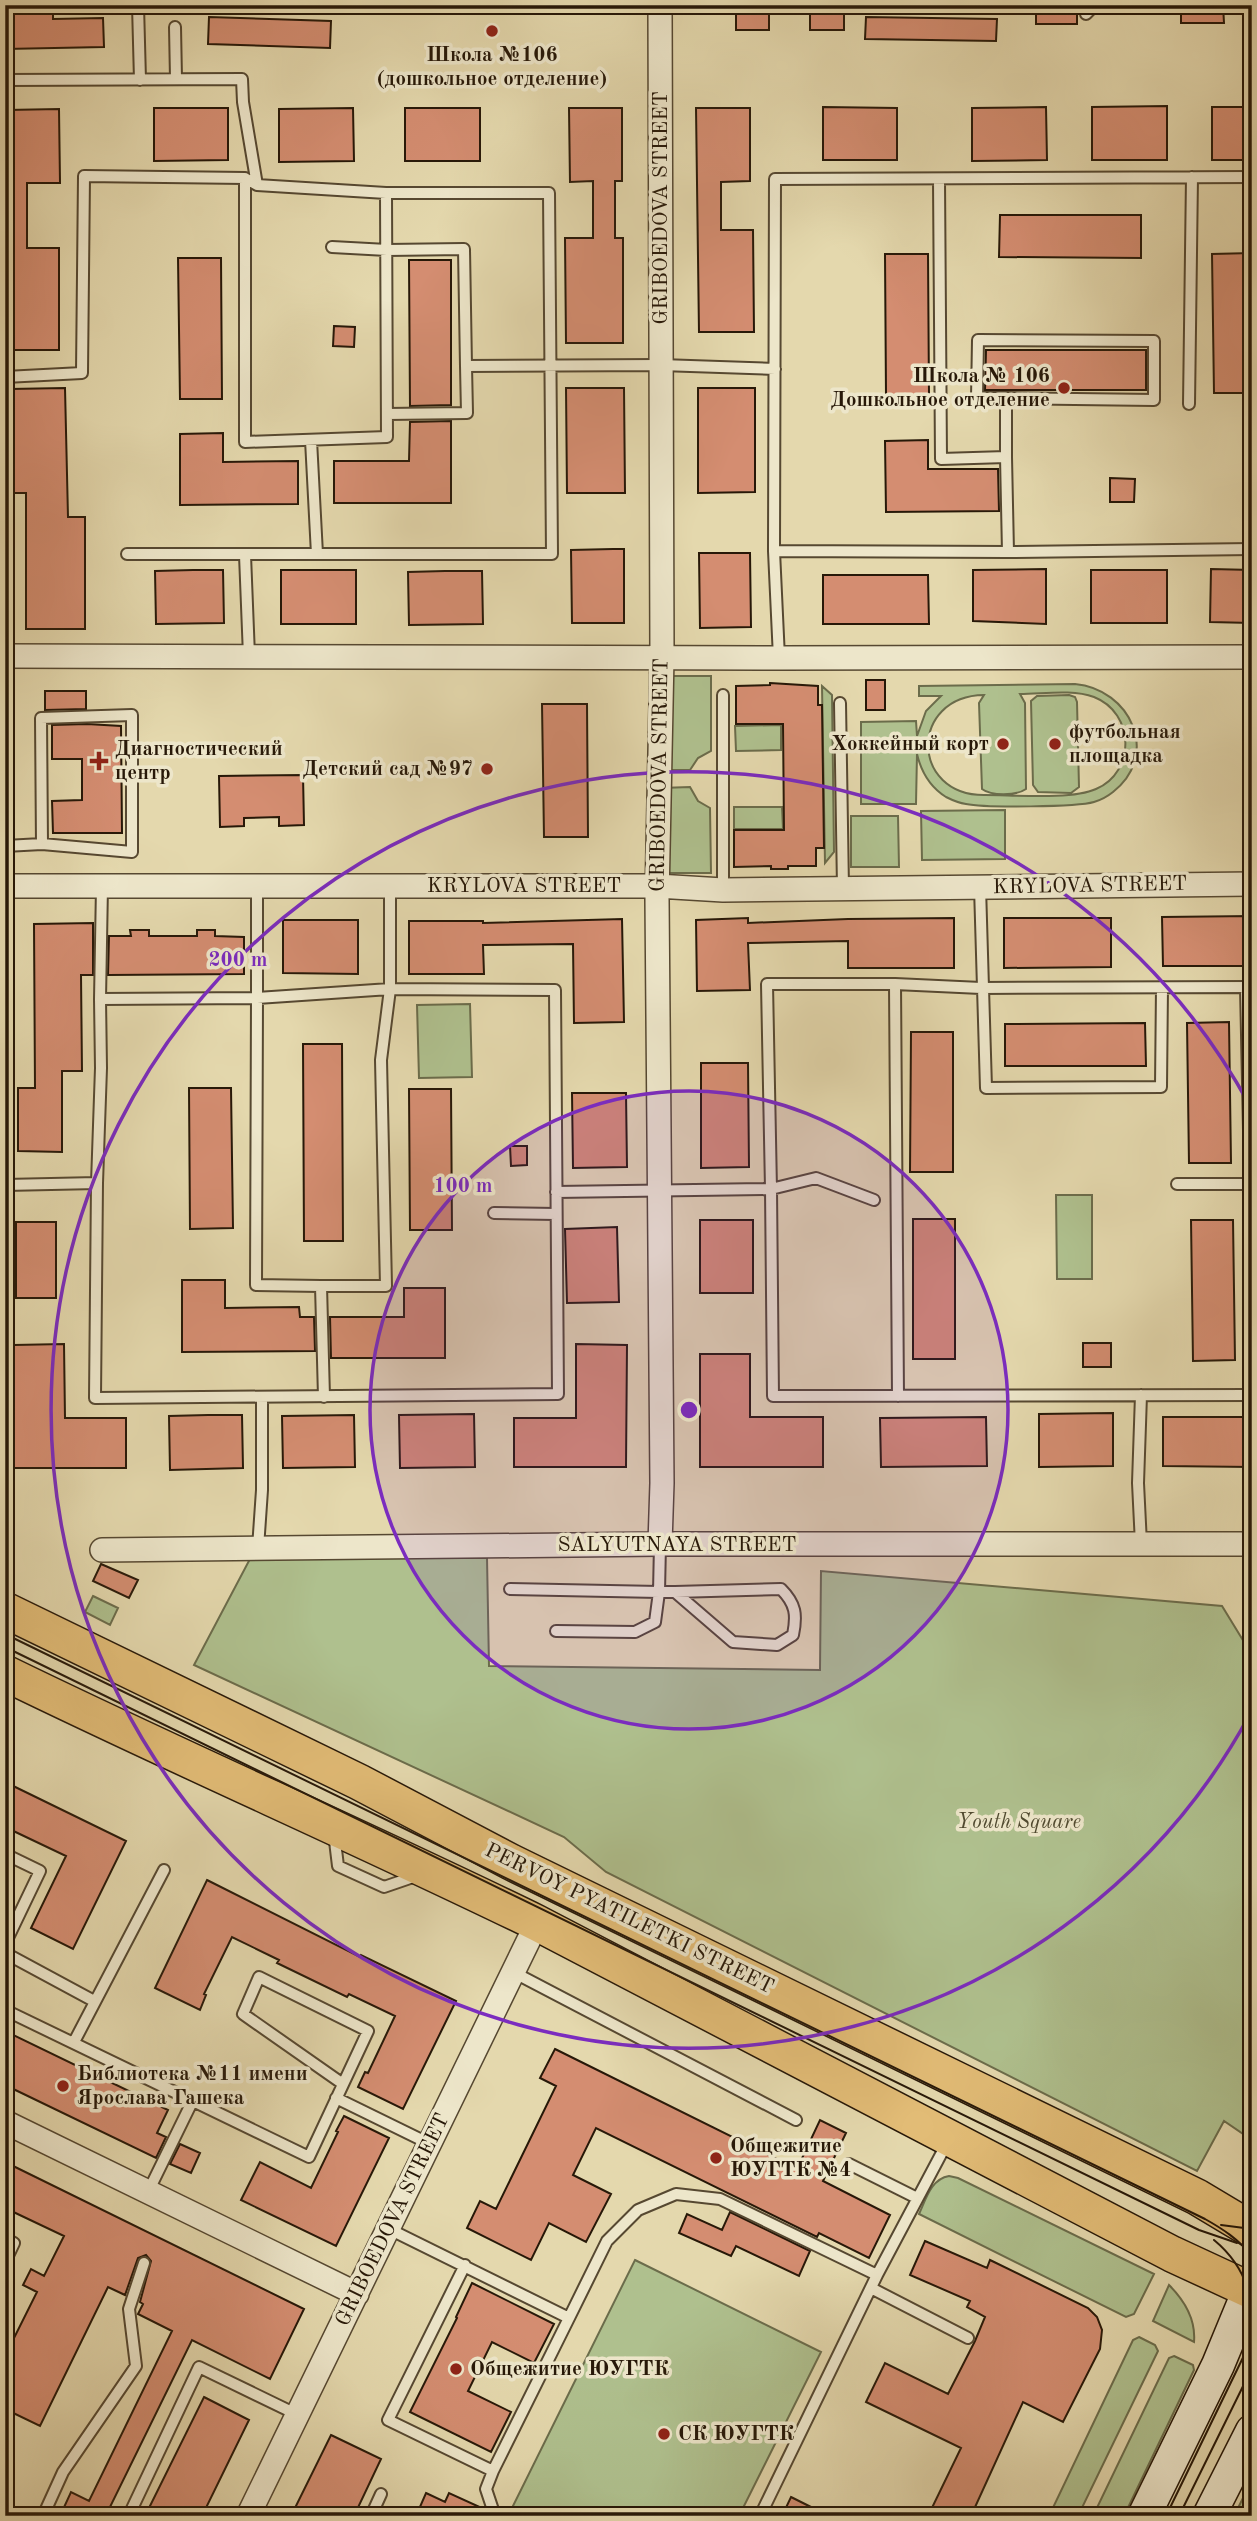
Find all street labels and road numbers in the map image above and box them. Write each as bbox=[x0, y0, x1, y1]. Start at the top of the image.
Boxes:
street label: GRIBOEDOVA STREET bbox=[651, 91, 672, 325]
street label: GRIBOEDOVA STREET bbox=[647, 658, 673, 892]
street label: KRYLOVA STREET bbox=[993, 874, 1187, 898]
street label: KRYLOVA STREET bbox=[427, 876, 621, 897]
street label: SALYUTNAYA STREET bbox=[557, 1535, 797, 1556]
street label: PERVOY PYATILETKI STREET bbox=[481, 1840, 777, 1998]
street label: GRIBOEDOVA STREET bbox=[332, 2110, 454, 2330]

